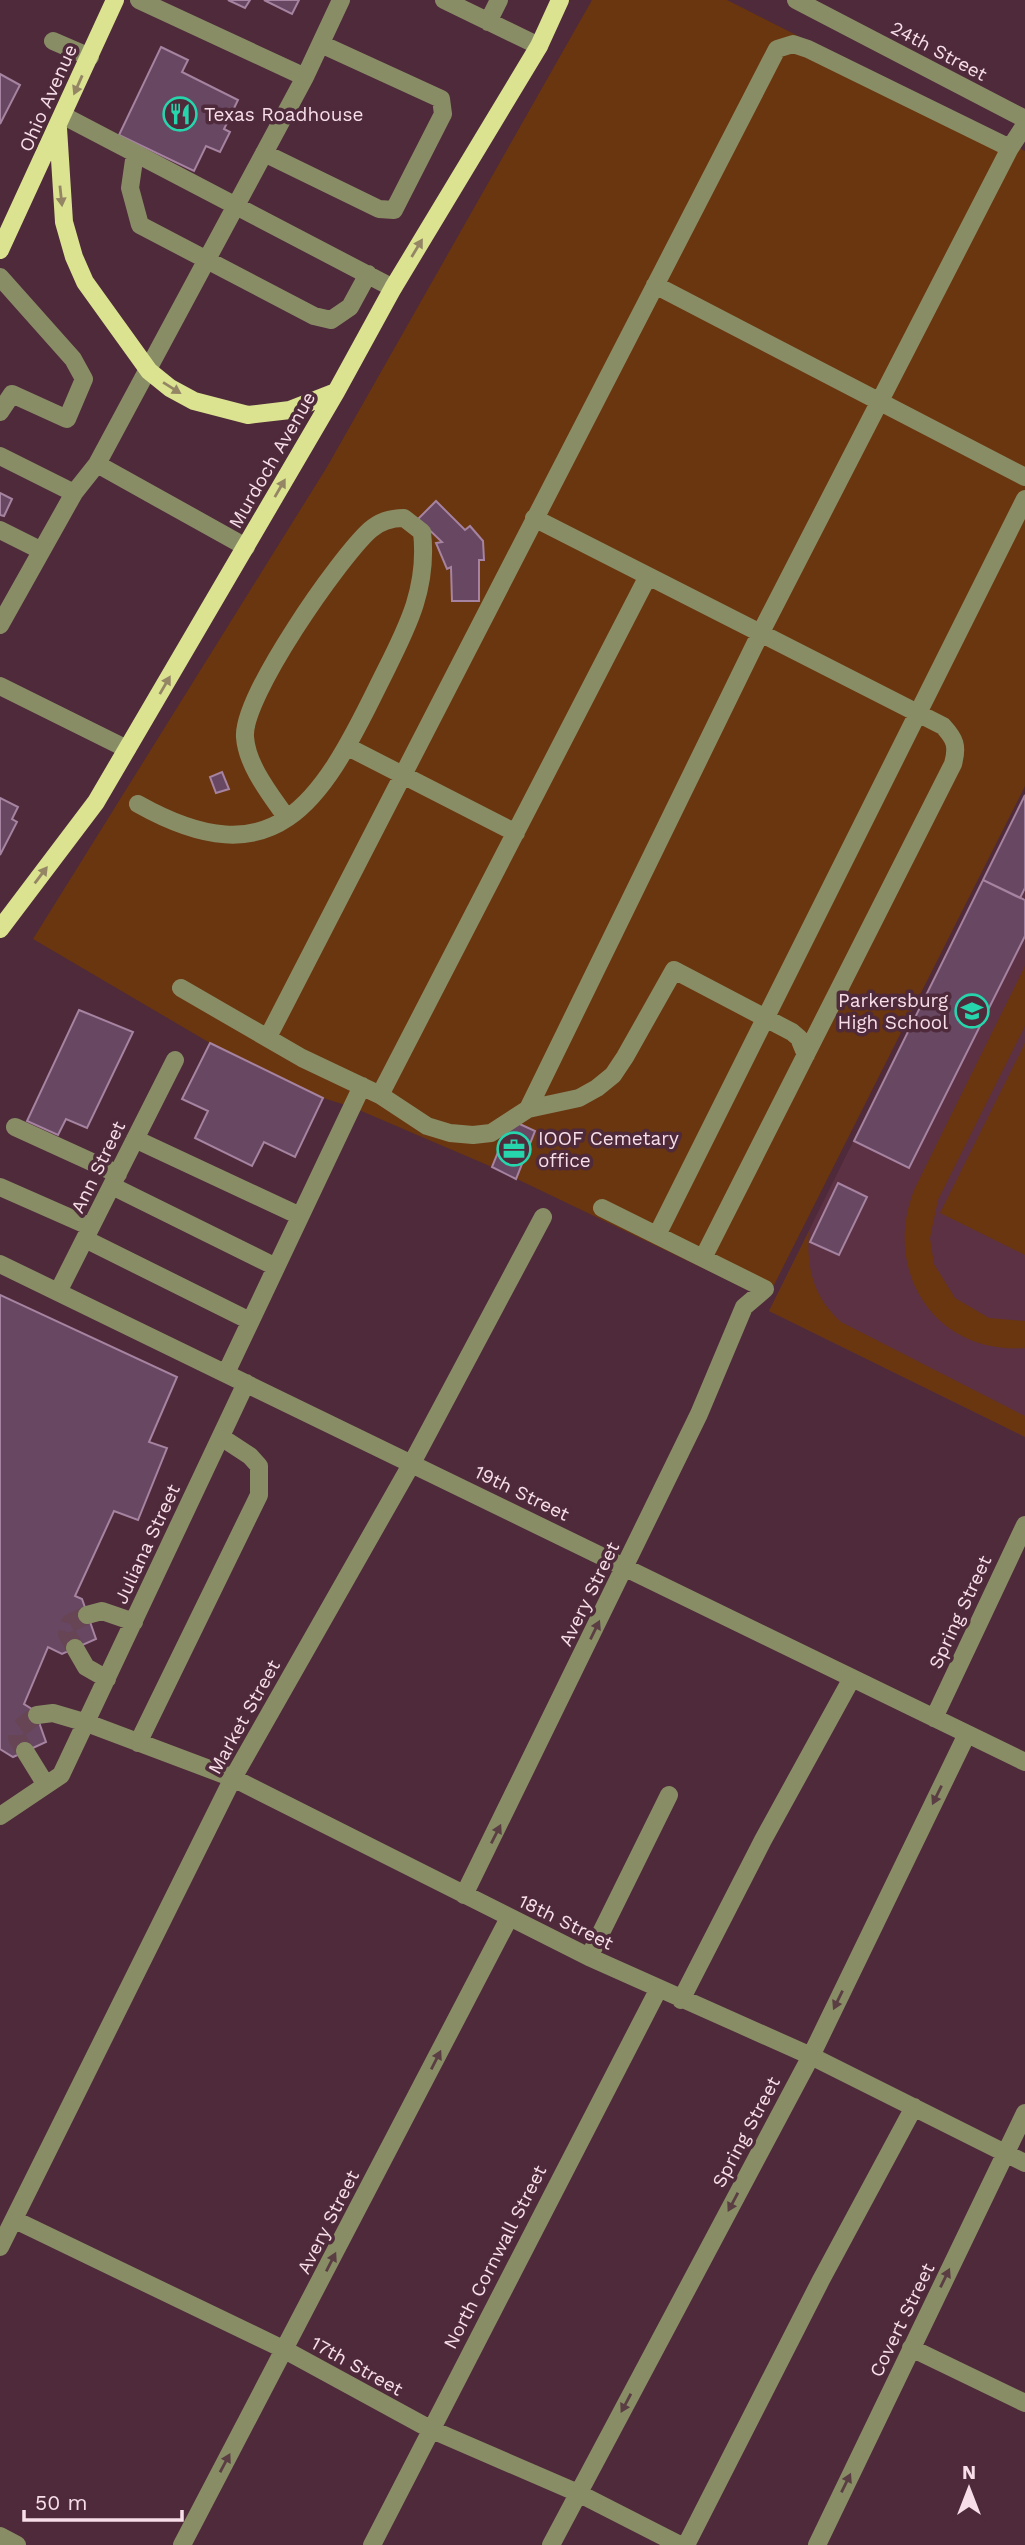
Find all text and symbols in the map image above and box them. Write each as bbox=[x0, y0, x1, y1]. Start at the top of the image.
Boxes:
street label: 24th Street bbox=[887, 16, 991, 86]
street label: Ohio Avenue bbox=[14, 41, 82, 155]
one-way arrow bbox=[72, 75, 84, 95]
restaurant icon: Texas Roadhouse bbox=[161, 95, 199, 133]
place label: Texas Roadhouse bbox=[204, 103, 363, 126]
one-way arrow bbox=[56, 186, 67, 208]
one-way arrow bbox=[411, 239, 424, 258]
one-way arrow bbox=[162, 381, 181, 394]
street label: Murdoch Avenue bbox=[224, 388, 320, 532]
one-way arrow bbox=[274, 479, 286, 498]
one-way arrow bbox=[159, 675, 171, 694]
one-way arrow bbox=[34, 866, 48, 884]
place label: Parkersburg High School bbox=[837, 989, 949, 1034]
school or university icon: Parkersburg High School bbox=[953, 992, 991, 1030]
street label: Ann Street bbox=[66, 1117, 130, 1217]
place label: IOOF Cemetary office bbox=[538, 1127, 679, 1172]
office icon: IOOF Cemetary office bbox=[495, 1130, 533, 1168]
street label: 19th Street bbox=[471, 1460, 573, 1526]
street label: Juliana Street bbox=[109, 1480, 185, 1608]
street label: Avery Street bbox=[554, 1538, 624, 1650]
street label: Spring Street bbox=[924, 1552, 996, 1672]
one-way arrow bbox=[590, 1620, 601, 1640]
street label: Market Street bbox=[203, 1656, 285, 1778]
one-way arrow bbox=[931, 1785, 943, 1805]
one-way arrow bbox=[489, 1824, 501, 1844]
street label: 18th Street bbox=[515, 1889, 617, 1955]
one-way arrow bbox=[832, 1990, 843, 2010]
one-way arrow bbox=[430, 2050, 442, 2070]
street label: Spring Street bbox=[707, 2073, 785, 2191]
street label: North Cornwall Street bbox=[439, 2161, 551, 2353]
street label: Avery Street bbox=[292, 2166, 364, 2278]
one-way arrow bbox=[727, 2192, 739, 2212]
one-way arrow bbox=[326, 2252, 337, 2272]
street label: Covert Street bbox=[864, 2259, 940, 2381]
one-way arrow bbox=[939, 2268, 950, 2288]
street label: 17th Street bbox=[307, 2331, 407, 2401]
one-way arrow bbox=[620, 2393, 632, 2412]
one-way arrow bbox=[220, 2453, 231, 2473]
north arrow bbox=[934, 2454, 1004, 2524]
text: N bbox=[962, 2461, 976, 2484]
one-way arrow bbox=[841, 2473, 852, 2494]
scale bar bbox=[24, 2478, 182, 2522]
text: 50 m bbox=[35, 2490, 87, 2515]

